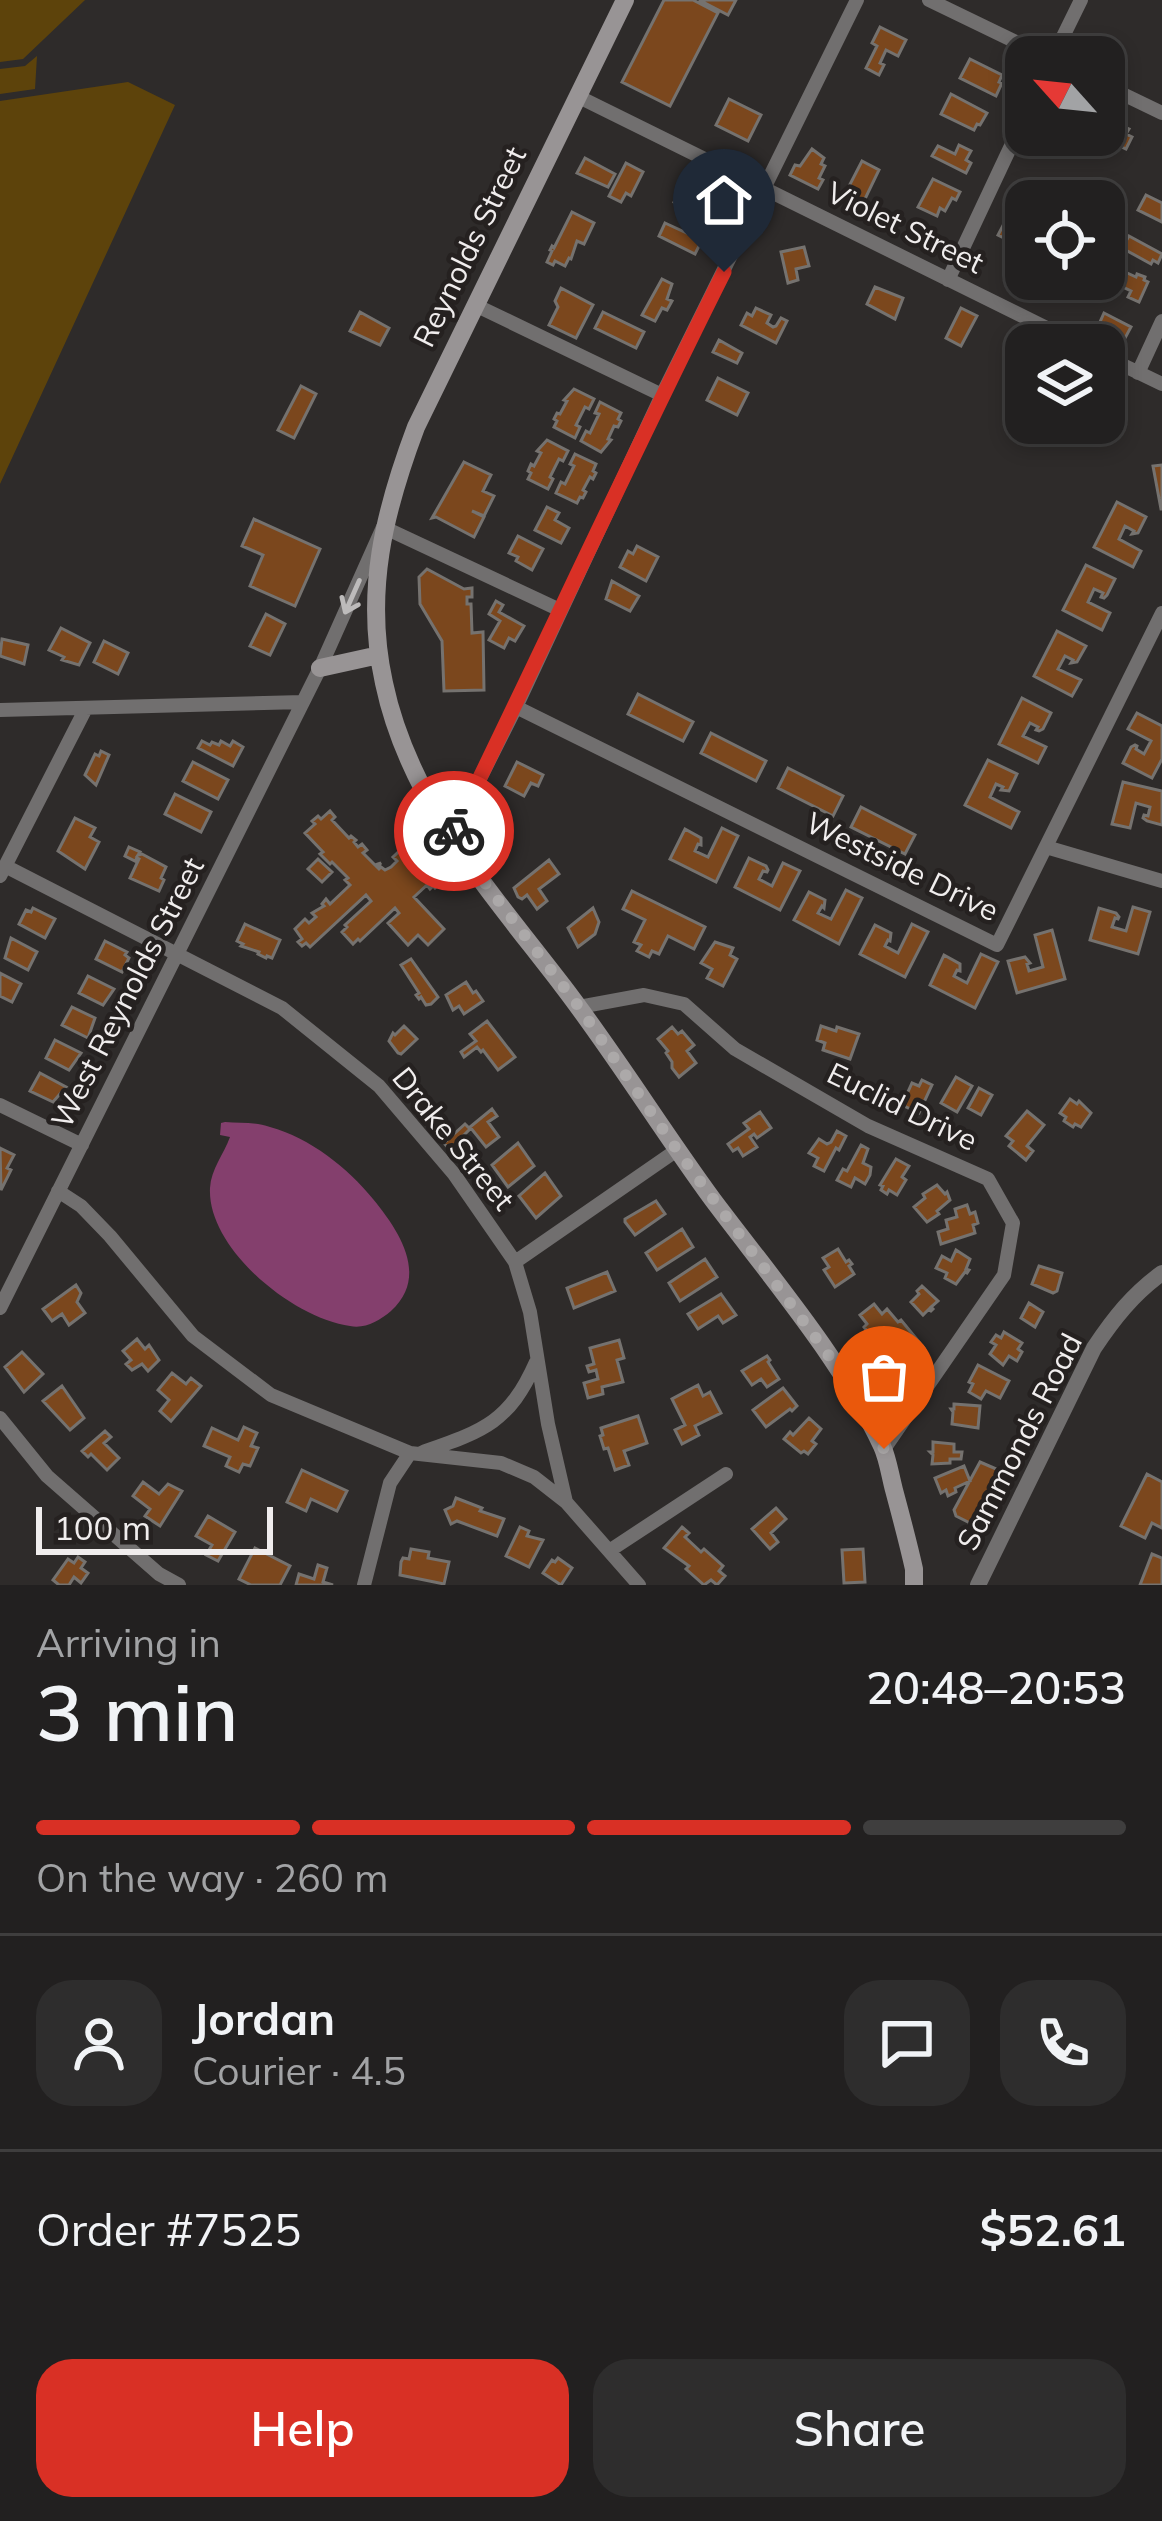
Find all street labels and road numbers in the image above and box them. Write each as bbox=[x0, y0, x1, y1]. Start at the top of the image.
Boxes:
street label: Reynolds Street bbox=[404, 140, 534, 353]
street label: Violet Street bbox=[821, 173, 990, 281]
street label: Westside Drive bbox=[800, 803, 1005, 929]
street label: West Reynolds Street bbox=[42, 851, 212, 1134]
street label: Euclid Drive bbox=[821, 1053, 984, 1159]
street label: Drake Street bbox=[384, 1059, 523, 1218]
street label: Sammonds Road bbox=[948, 1327, 1090, 1556]

